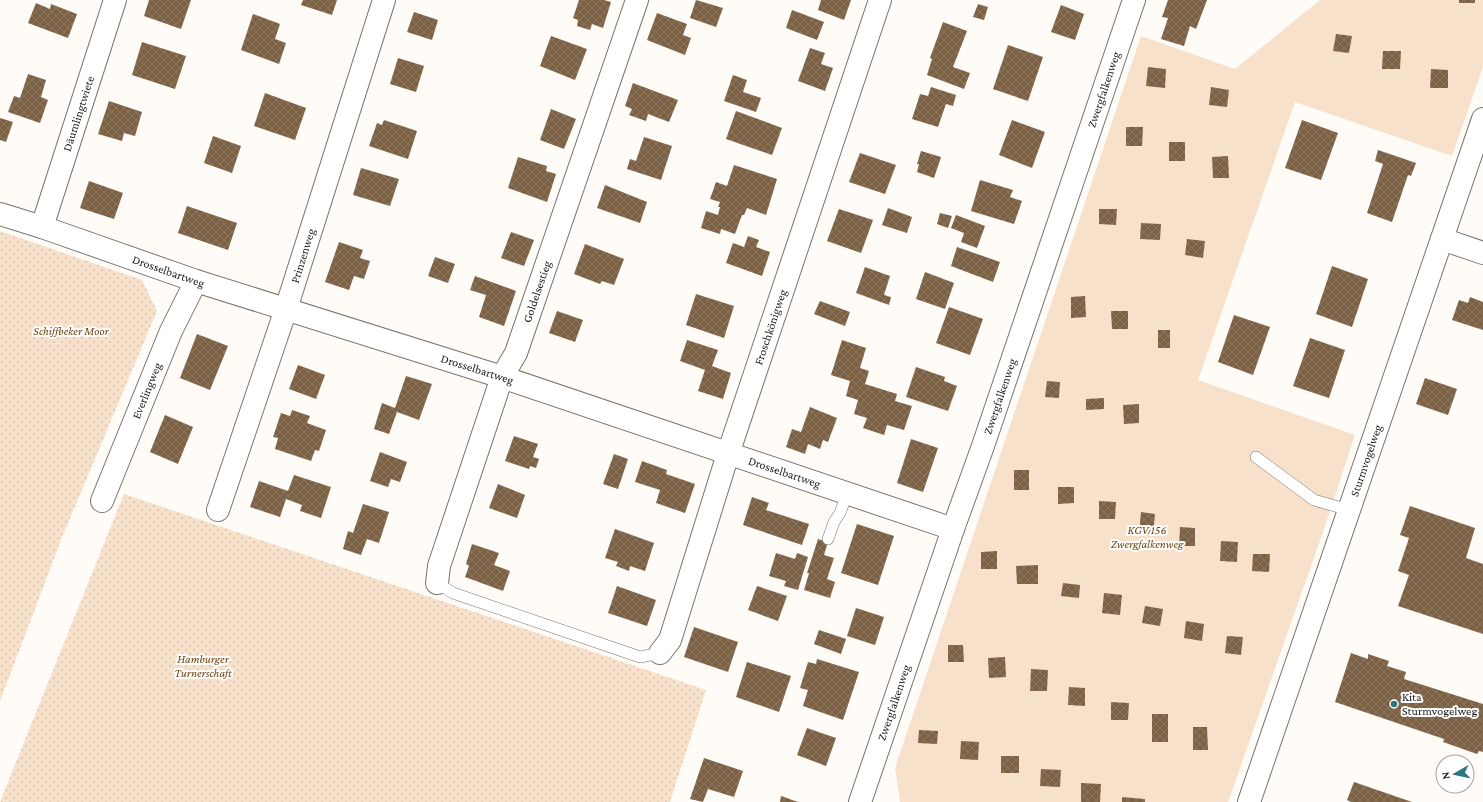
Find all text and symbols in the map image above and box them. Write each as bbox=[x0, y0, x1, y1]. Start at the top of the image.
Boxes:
street label: Zwergfalkenweg bbox=[1084, 50, 1123, 129]
street label: Däumlingtwiete bbox=[60, 74, 97, 153]
street label: Prinzenweg bbox=[288, 227, 318, 285]
street label: Drosselbartweg bbox=[131, 252, 206, 290]
street label: Goldelsestieg bbox=[520, 259, 554, 324]
street label: Froschkönigweg bbox=[751, 287, 790, 367]
park label: Schiffbeker Moor bbox=[33, 324, 110, 338]
street label: Drosselbartweg bbox=[439, 351, 516, 387]
street label: Zwergfalkenweg bbox=[980, 356, 1019, 436]
street label: Everlingweg bbox=[129, 360, 165, 421]
street label: Sturmvogelweg bbox=[1347, 422, 1385, 498]
street label: Drosselbartweg bbox=[746, 454, 823, 491]
park label: KGV 156 Zwergfalkenweg bbox=[1111, 523, 1184, 551]
park label: Hamburger Turnerschaft bbox=[174, 652, 232, 680]
street label: Zwergfalkenweg bbox=[874, 663, 913, 742]
place label: Kita Sturmvogelweg bbox=[1402, 690, 1477, 718]
marker: Kita Sturmvogelweg bbox=[1389, 699, 1399, 709]
north arrow bbox=[1435, 754, 1475, 794]
text: N bbox=[1439, 770, 1452, 780]

